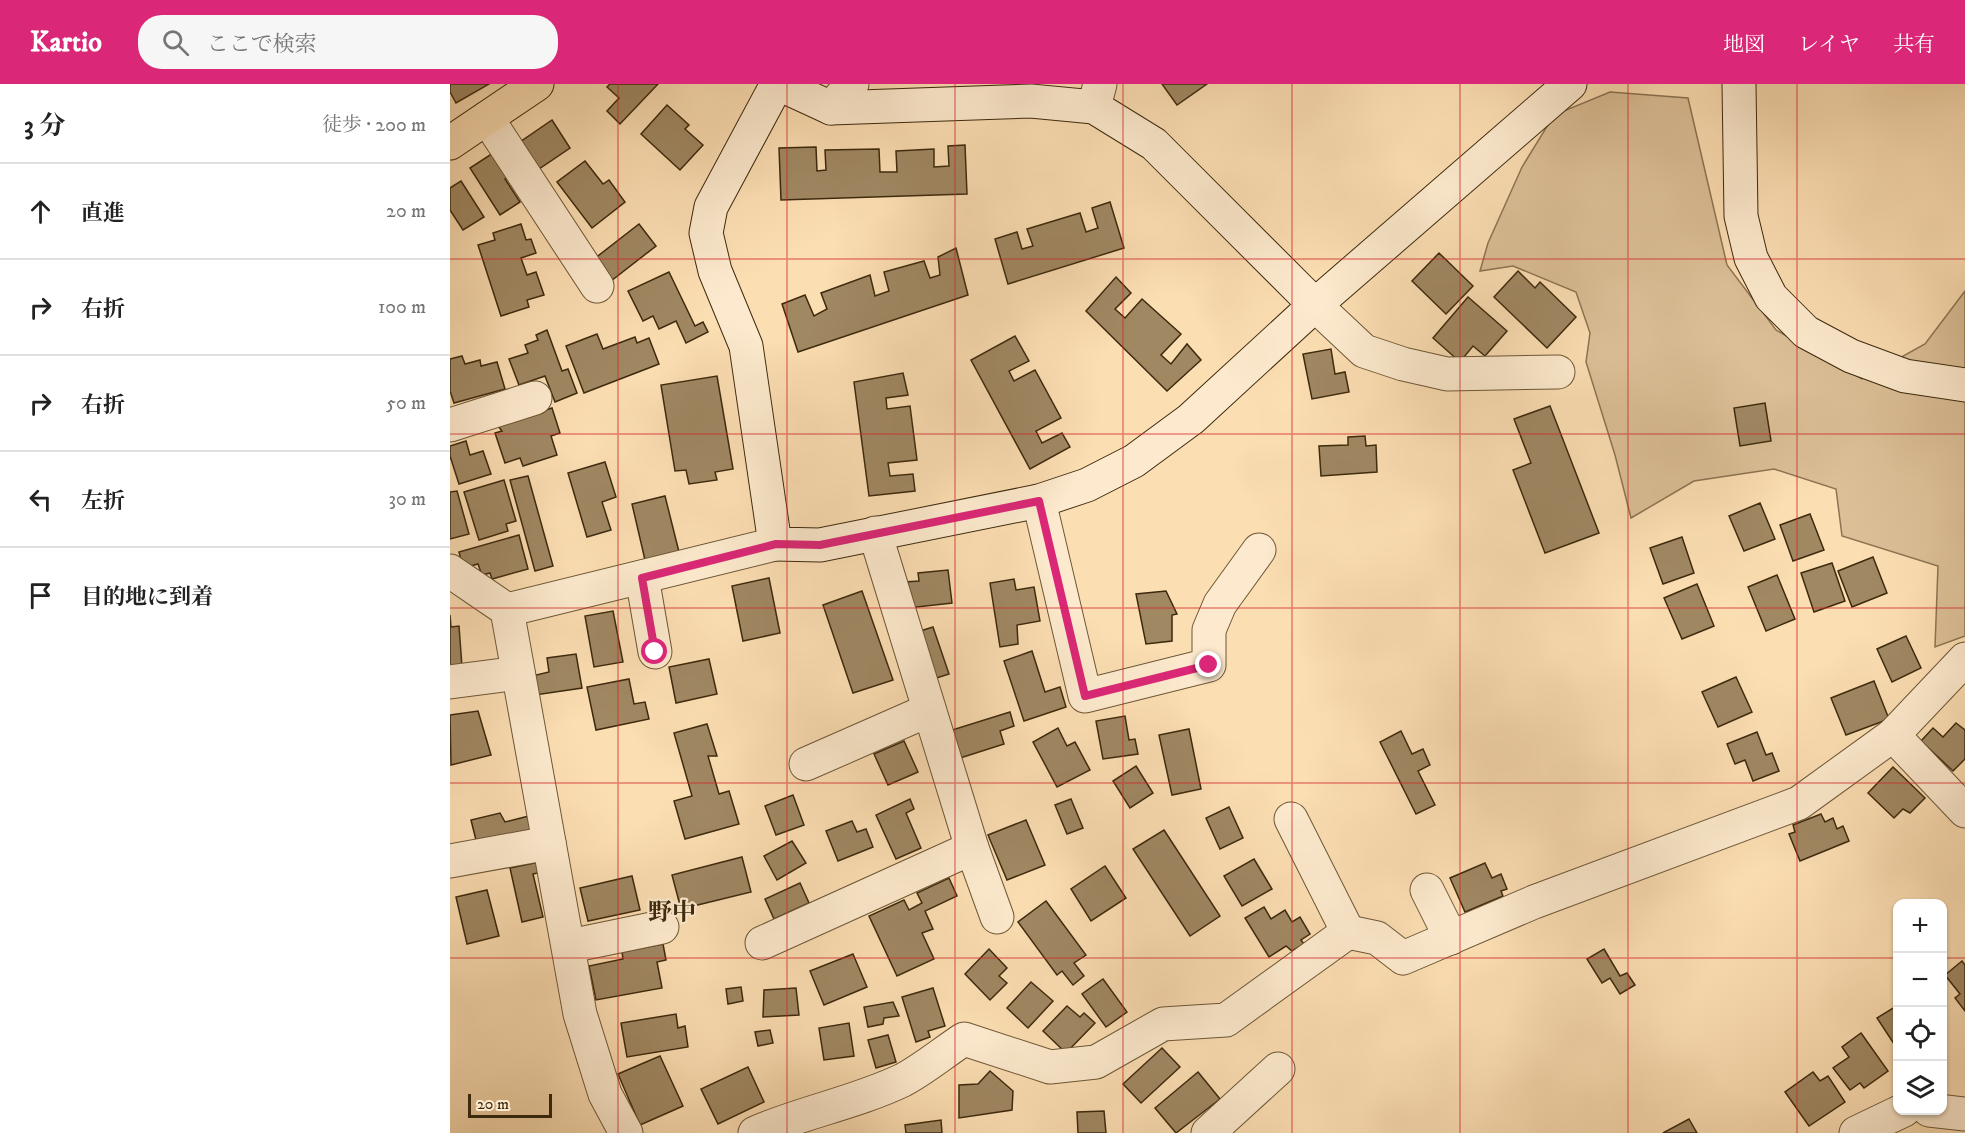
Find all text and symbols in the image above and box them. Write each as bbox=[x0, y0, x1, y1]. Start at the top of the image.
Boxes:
search box bbox=[138, 15, 558, 69]
text: Kartio bbox=[30, 25, 102, 60]
icon: search bbox=[159, 26, 192, 59]
text: ここで検索 bbox=[207, 31, 317, 58]
text: 地図 bbox=[1723, 32, 1765, 58]
text: レイヤ bbox=[1798, 32, 1860, 58]
text: 共有 bbox=[1893, 32, 1935, 58]
text: 3 分 bbox=[24, 110, 65, 143]
text: 徒歩 · 200 m bbox=[322, 113, 426, 138]
icon: ahead bbox=[24, 195, 57, 228]
text: 20 m bbox=[386, 199, 426, 224]
text: 直進 bbox=[81, 200, 125, 227]
icon: right bbox=[24, 291, 57, 324]
text: 100 m bbox=[378, 295, 426, 320]
text: 右折 bbox=[81, 296, 125, 323]
icon: right bbox=[24, 387, 57, 420]
text: 50 m bbox=[386, 391, 426, 416]
text: 右折 bbox=[81, 392, 125, 419]
icon: left bbox=[24, 483, 57, 516]
text: 30 m bbox=[388, 487, 426, 512]
text: 左折 bbox=[81, 488, 125, 515]
icon: arrive bbox=[24, 579, 57, 612]
text: 目的地に到着 bbox=[81, 584, 213, 611]
route start bbox=[641, 638, 667, 664]
route end bbox=[1195, 651, 1221, 677]
district label: 野中 bbox=[648, 898, 696, 928]
map controls bbox=[1893, 899, 1947, 1115]
button: + bbox=[1893, 899, 1947, 953]
button: − bbox=[1893, 953, 1947, 1007]
button: locate bbox=[1893, 1007, 1947, 1061]
button: layers bbox=[1893, 1061, 1947, 1115]
scale bar bbox=[468, 1091, 552, 1118]
text: 20 m bbox=[477, 1094, 509, 1114]

